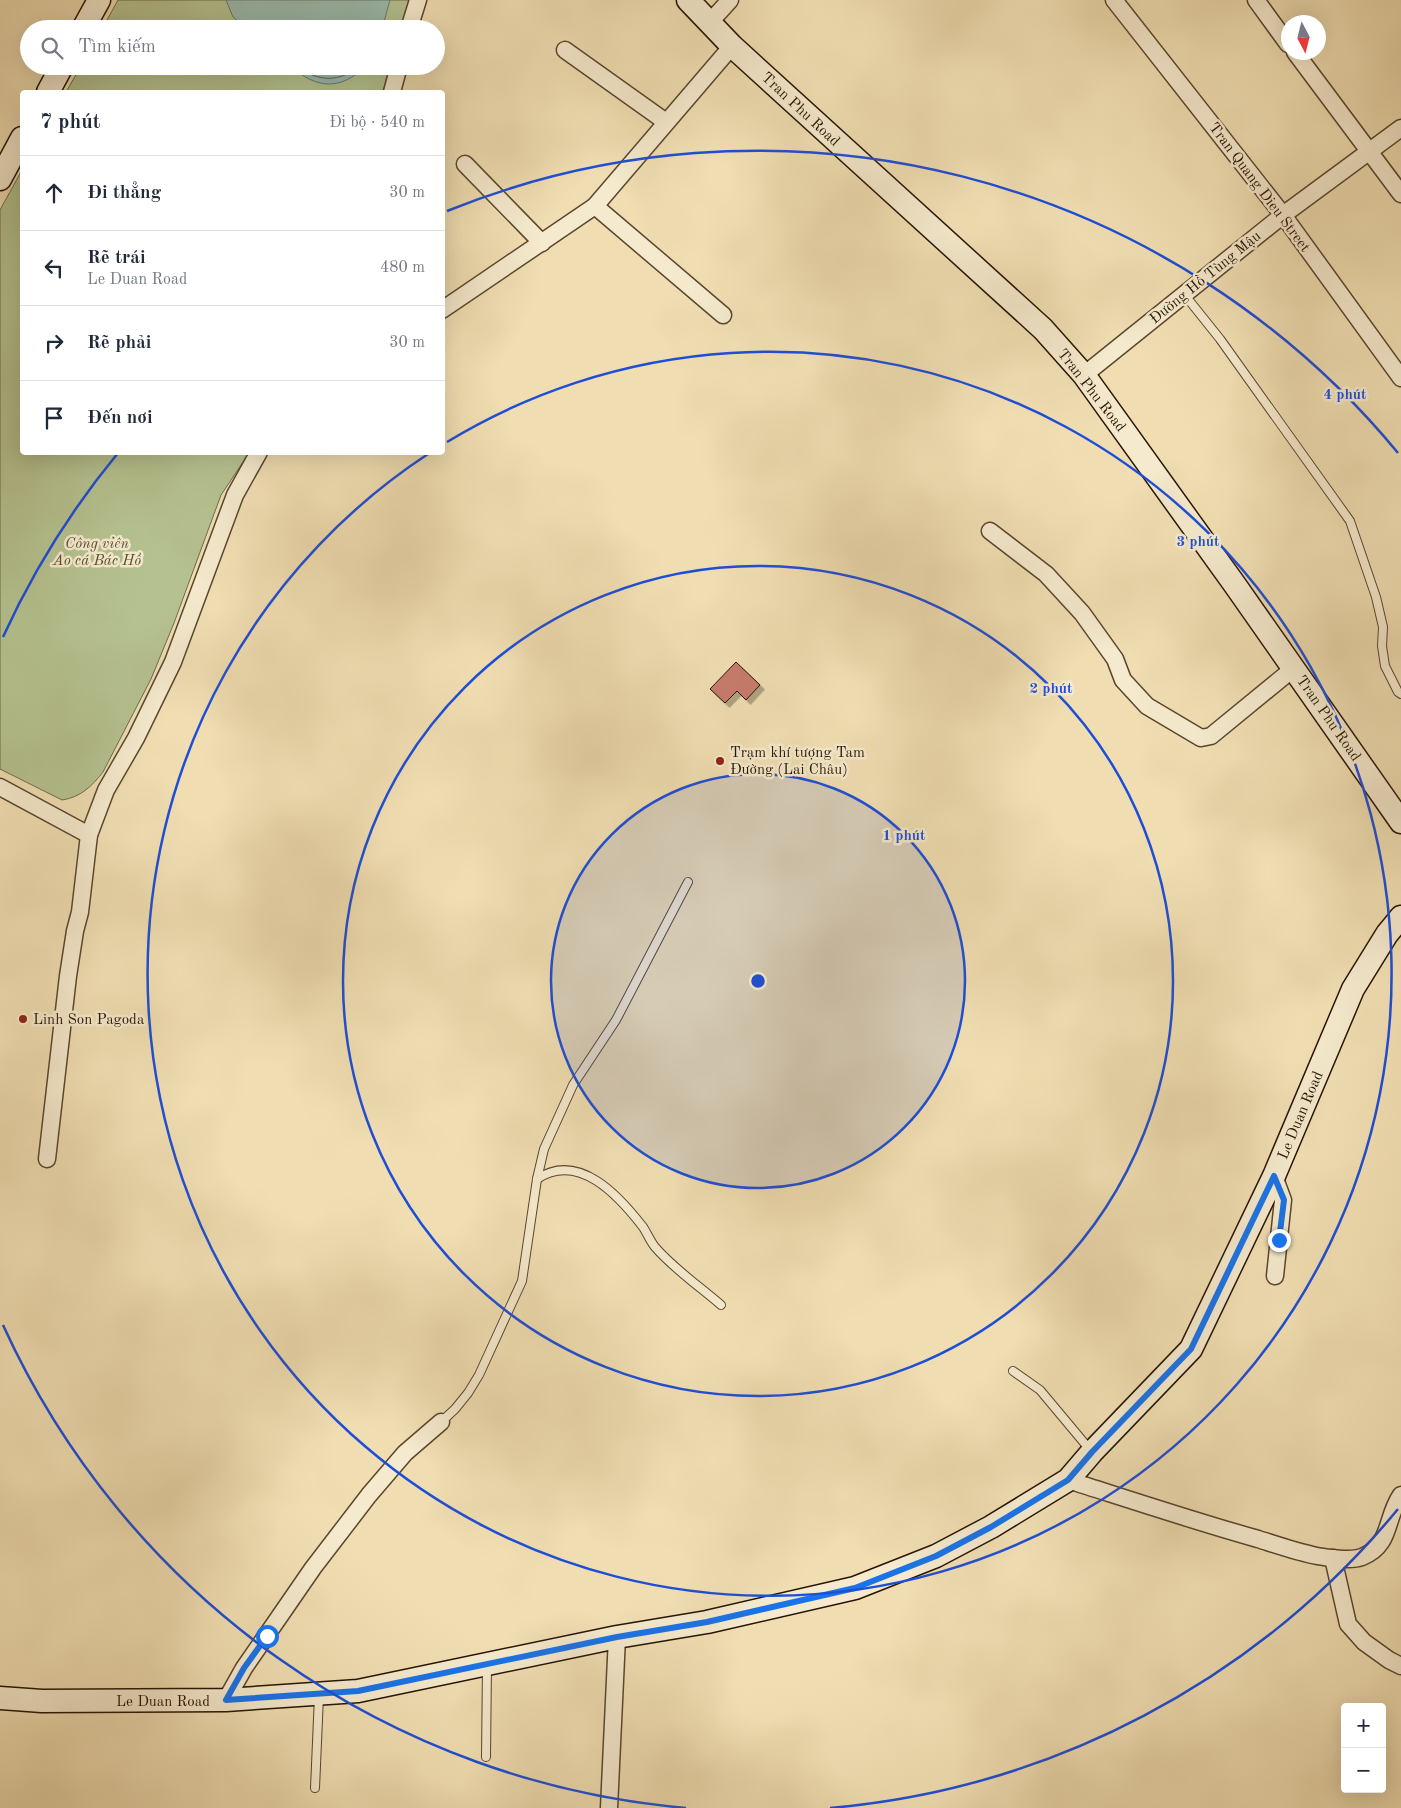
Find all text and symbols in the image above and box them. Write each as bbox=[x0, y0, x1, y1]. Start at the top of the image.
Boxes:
north arrow bbox=[1281, 15, 1326, 60]
search box bbox=[20, 20, 445, 75]
icon: search bbox=[38, 34, 66, 62]
text: Tìm kiếm bbox=[78, 38, 156, 57]
street label: Tran Phu Road bbox=[758, 70, 842, 150]
text: 7 phút bbox=[40, 112, 100, 133]
text: Đi bộ · 540 m bbox=[329, 115, 425, 131]
street label: Tran Quang Dieu Street bbox=[1205, 120, 1312, 255]
icon: ahead bbox=[40, 179, 68, 207]
text: Đi thẳng bbox=[87, 184, 161, 203]
text: 30 m bbox=[389, 185, 425, 201]
street label: Đường Hồ Tùng Mậu bbox=[1146, 227, 1264, 327]
text: Rẽ trái bbox=[87, 249, 146, 268]
icon: left bbox=[40, 254, 68, 282]
text: 480 m bbox=[380, 260, 425, 276]
text: Le Duan Road bbox=[87, 272, 187, 288]
icon: right bbox=[40, 329, 68, 357]
text: Rẽ phải bbox=[87, 334, 151, 353]
text: 30 m bbox=[389, 335, 425, 351]
street label: Tran Phu Road bbox=[1054, 347, 1128, 435]
text: 4 phút bbox=[1323, 388, 1367, 403]
icon: arrive bbox=[40, 404, 68, 432]
text: Đến nơi bbox=[87, 409, 153, 428]
text: 3 phút bbox=[1176, 535, 1220, 550]
park label: Công viên Ao cá Bác Hồ bbox=[52, 537, 141, 569]
street label: Tran Phu Road bbox=[1293, 673, 1363, 764]
text: 2 phút bbox=[1029, 682, 1073, 697]
place label: Trạm khí tượng Tam Đường (Lai Châu) bbox=[730, 746, 865, 778]
marker: Trạm khí tượng Tam Đường (Lai Châu) bbox=[714, 755, 726, 767]
text: 1 phút bbox=[882, 829, 926, 844]
centre of rings bbox=[749, 972, 767, 990]
marker: Linh Son Pagoda bbox=[17, 1013, 29, 1025]
place label: Linh Son Pagoda bbox=[33, 1013, 145, 1028]
street label: Le Duan Road bbox=[1276, 1069, 1327, 1162]
route end bbox=[1268, 1229, 1291, 1252]
route start bbox=[256, 1625, 279, 1648]
street label: Le Duan Road bbox=[116, 1695, 210, 1710]
map controls bbox=[1341, 1703, 1386, 1793]
button: + bbox=[1341, 1703, 1386, 1748]
button: − bbox=[1341, 1748, 1386, 1793]

